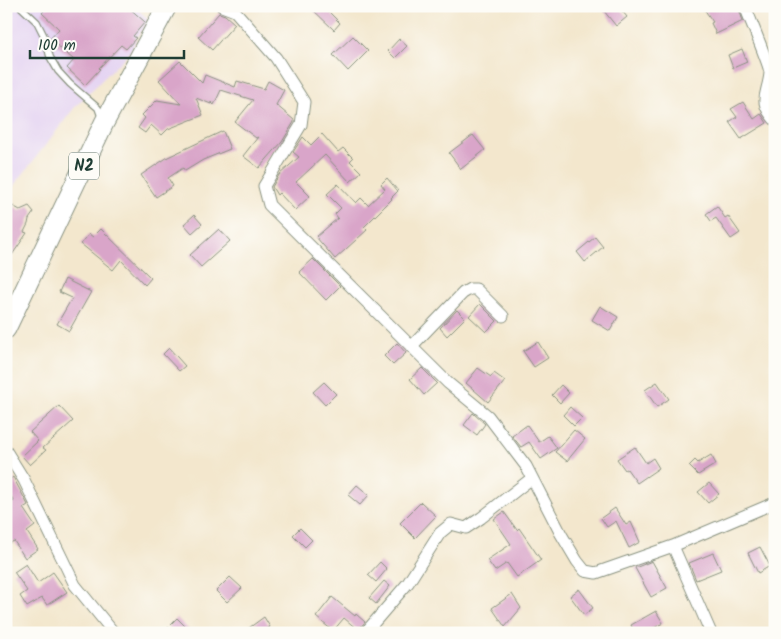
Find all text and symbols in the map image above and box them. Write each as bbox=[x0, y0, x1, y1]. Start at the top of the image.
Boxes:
scale bar bbox=[30, 28, 184, 60]
text: 100 m bbox=[38, 34, 76, 58]
road number: N2 bbox=[69, 153, 99, 180]

